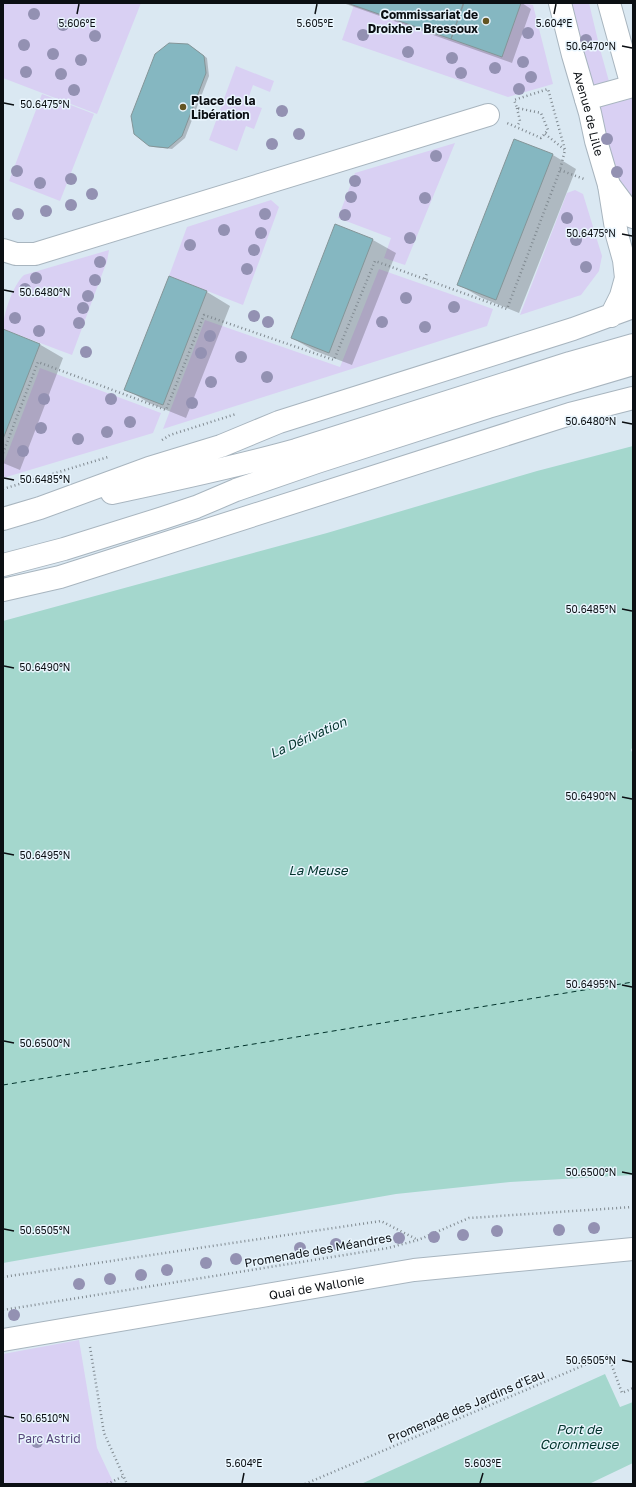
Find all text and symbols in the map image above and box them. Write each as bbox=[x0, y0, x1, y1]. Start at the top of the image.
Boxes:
place label: Commissariat de Droixhe - Bressoux bbox=[368, 7, 478, 36]
marker: Commissariat de Droixhe - Bressoux bbox=[481, 16, 491, 26]
text: 5.606°E bbox=[58, 17, 96, 29]
text: 5.605°E bbox=[297, 17, 333, 29]
text: 5.604°E bbox=[536, 17, 572, 29]
text: 50.6470°N bbox=[566, 40, 616, 52]
street label: Avenue de Lille bbox=[570, 69, 607, 158]
place label: Place de la Libération bbox=[191, 93, 255, 122]
text: 50.6475°N bbox=[20, 98, 70, 110]
marker: Place de la Libération bbox=[178, 102, 188, 112]
text: 50.6475°N bbox=[566, 227, 616, 239]
text: 50.6480°N bbox=[20, 286, 70, 298]
text: 50.6480°N bbox=[566, 415, 616, 427]
text: 50.6485°N bbox=[20, 473, 70, 485]
text: 50.6485°N bbox=[566, 603, 616, 615]
text: 50.6490°N bbox=[20, 661, 70, 673]
water label: La Dérivation bbox=[267, 713, 350, 761]
text: 50.6490°N bbox=[566, 790, 616, 802]
text: 50.6495°N bbox=[20, 849, 70, 861]
water label: La Meuse bbox=[288, 862, 349, 878]
text: 50.6495°N bbox=[566, 978, 616, 990]
text: 50.6500°N bbox=[20, 1037, 70, 1049]
text: 50.6500°N bbox=[566, 1166, 616, 1178]
text: 50.6505°N bbox=[20, 1224, 70, 1236]
street label: Promenade des Méandres bbox=[243, 1230, 393, 1270]
street label: Quai de Wallonie bbox=[268, 1271, 365, 1302]
text: 50.6505°N bbox=[566, 1354, 616, 1366]
street label: Promenade des Jardins d'Eau bbox=[385, 1366, 547, 1446]
text: 50.6510°N bbox=[20, 1412, 70, 1424]
water label: Port de Coronmeuse bbox=[540, 1421, 620, 1452]
park label: Parc Astrid bbox=[17, 1431, 81, 1446]
text: 5.604°E bbox=[226, 1457, 262, 1469]
text: 5.603°E bbox=[465, 1457, 501, 1469]

